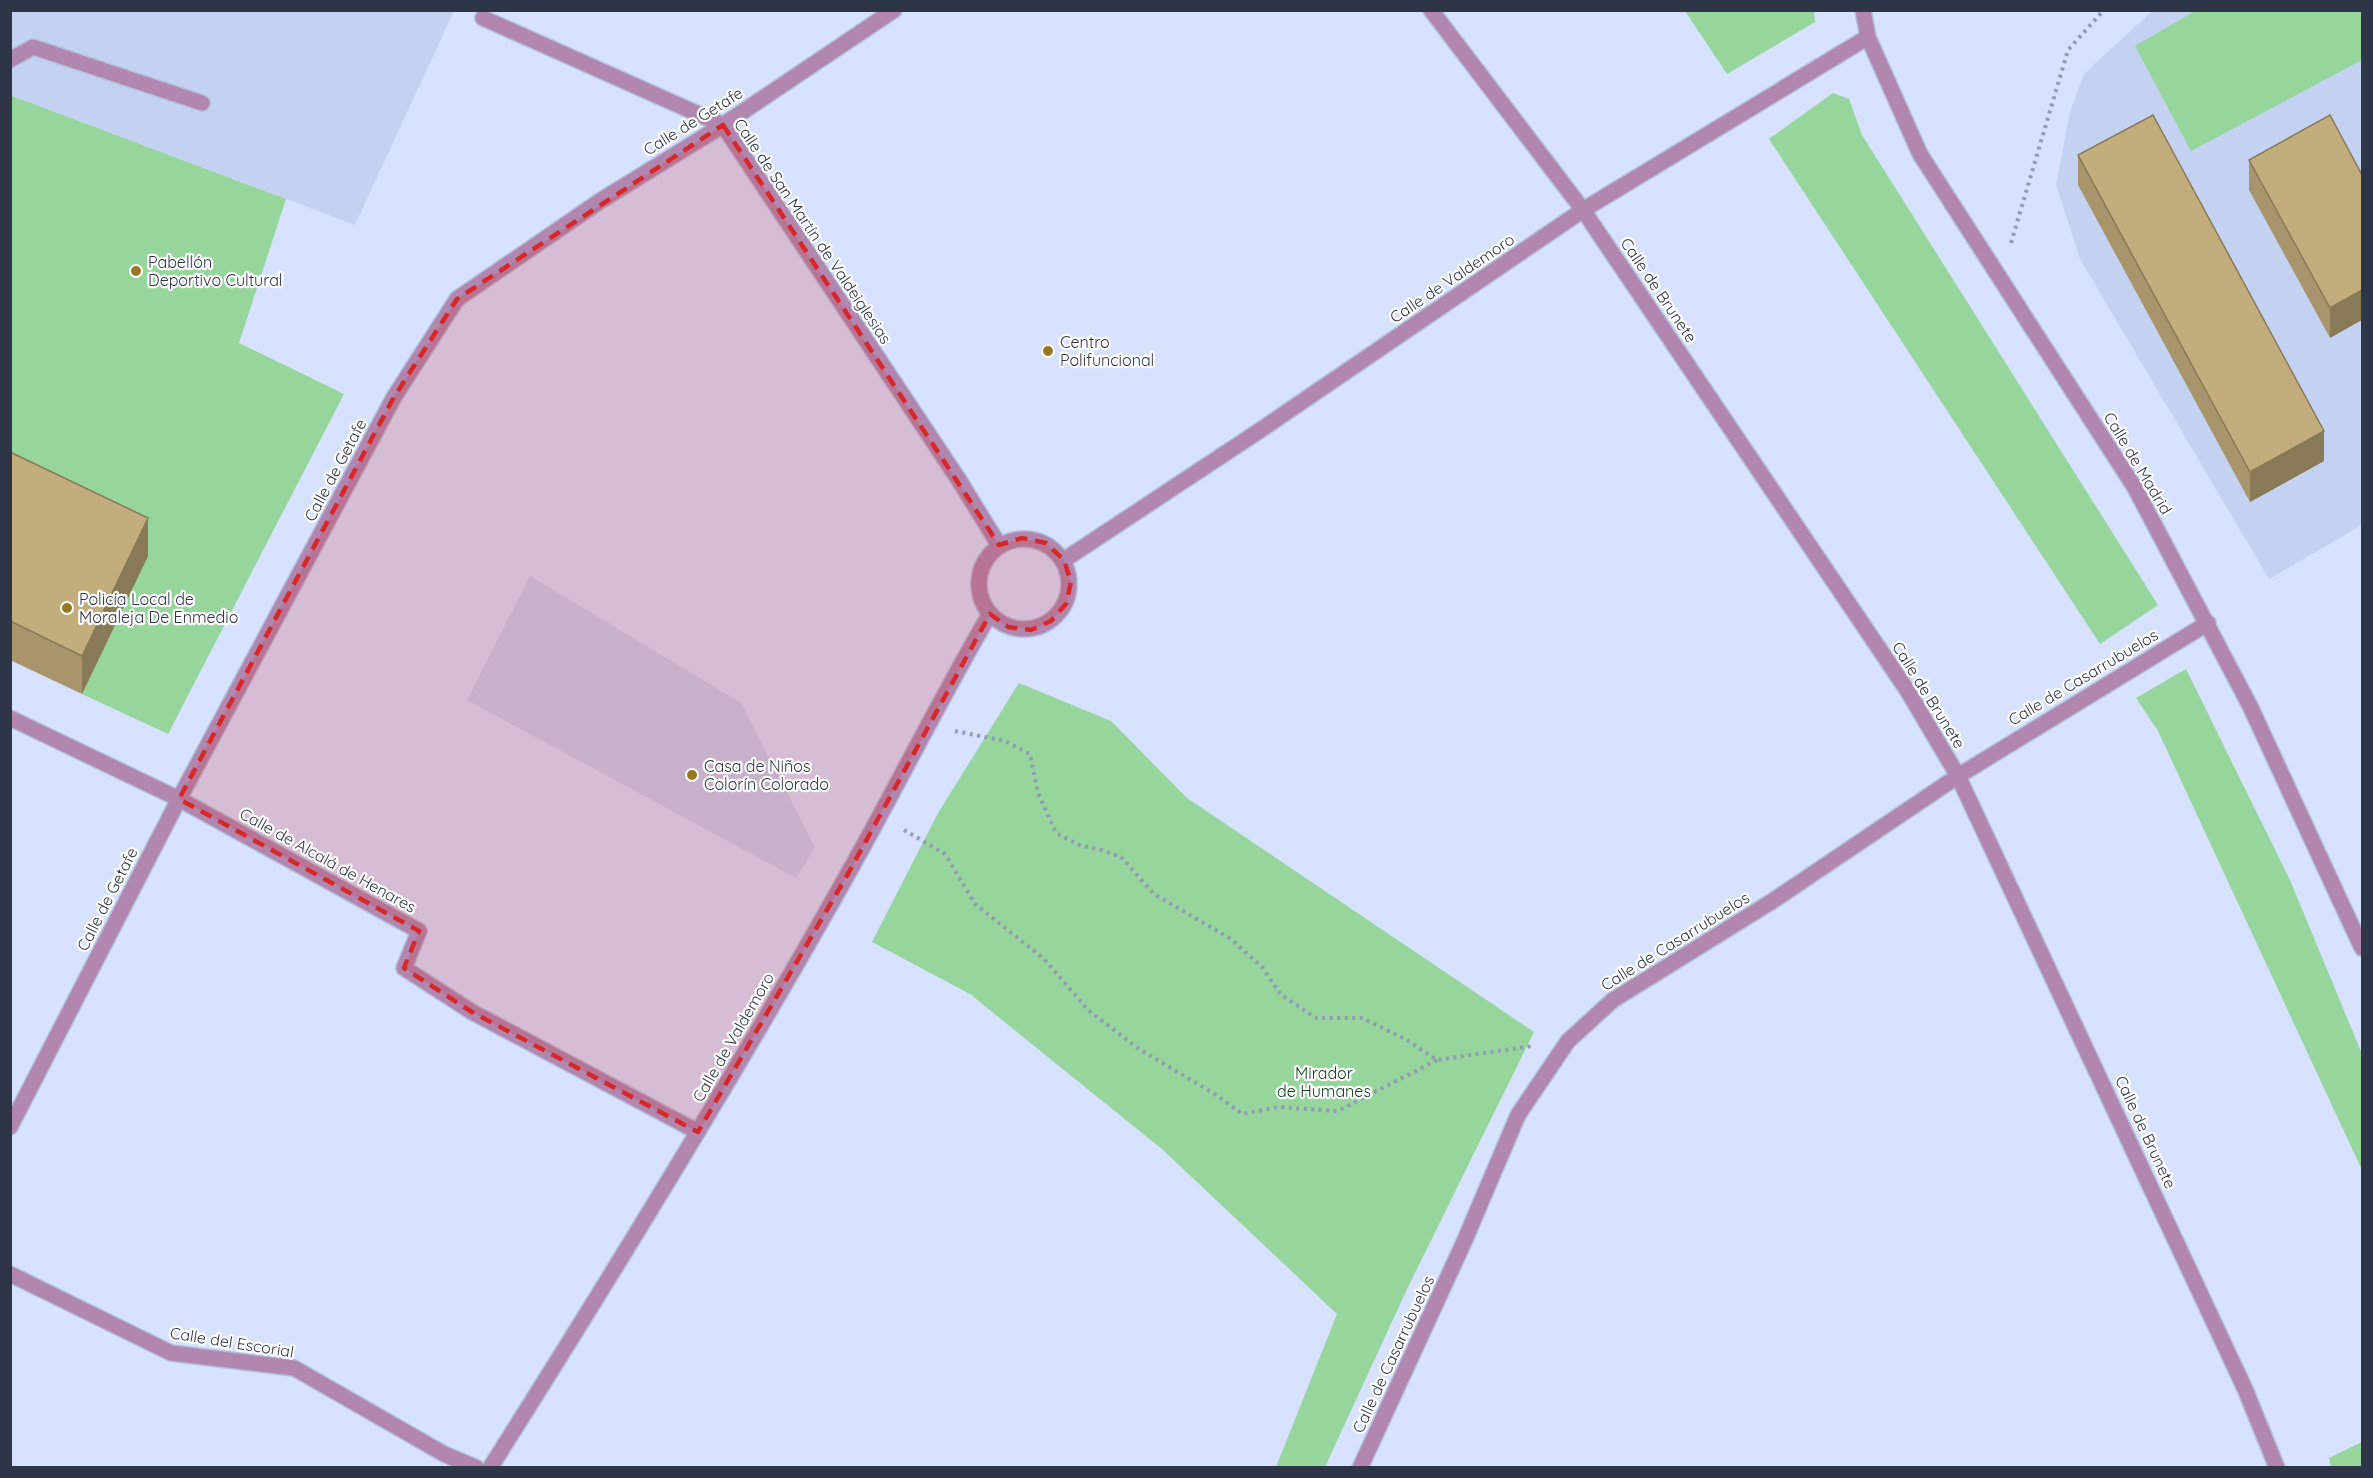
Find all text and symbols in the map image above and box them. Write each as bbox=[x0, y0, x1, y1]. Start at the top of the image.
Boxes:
street label: Calle de Getafe bbox=[640, 82, 746, 160]
street label: Calle de San Martín de Valdeiglesias bbox=[730, 115, 896, 347]
street label: Calle de Valdemoro bbox=[1386, 229, 1518, 327]
street label: Calle de Brunete bbox=[1617, 234, 1701, 346]
place label: Pabellón Deportivo Cultural bbox=[148, 252, 283, 290]
marker: Pabellón Deportivo Cultural bbox=[129, 264, 143, 278]
place label: Centro Polifuncional bbox=[1060, 332, 1154, 370]
marker: Centro Polifuncional bbox=[1041, 344, 1055, 358]
street label: Calle de Madrid bbox=[2100, 408, 2176, 518]
street label: Calle de Getafe bbox=[300, 415, 370, 525]
place label: Policía Local de Moraleja De Enmedio bbox=[79, 589, 238, 627]
marker: Policía Local de Moraleja De Enmedio bbox=[60, 601, 74, 615]
street label: Calle de Casarrubuelos bbox=[2004, 624, 2162, 730]
street label: Calle de Brunete bbox=[1888, 638, 1970, 752]
place label: Casa de Niños Colorín Colorado bbox=[704, 756, 829, 794]
marker: Casa de Niños Colorín Colorado bbox=[685, 768, 699, 782]
street label: Calle de Alcalá de Henares bbox=[236, 803, 420, 917]
street label: Calle de Getafe bbox=[72, 844, 142, 954]
street label: Calle de Casarrubuelos bbox=[1597, 887, 1753, 995]
street label: Calle de Valdemoro bbox=[688, 969, 778, 1105]
park label: Mirador de Humanes bbox=[1277, 1063, 1371, 1101]
street label: Calle de Brunete bbox=[2111, 1072, 2181, 1192]
street label: Calle de Casarrubuelos bbox=[1348, 1272, 1438, 1436]
street label: Calle del Escorial bbox=[169, 1322, 295, 1362]

